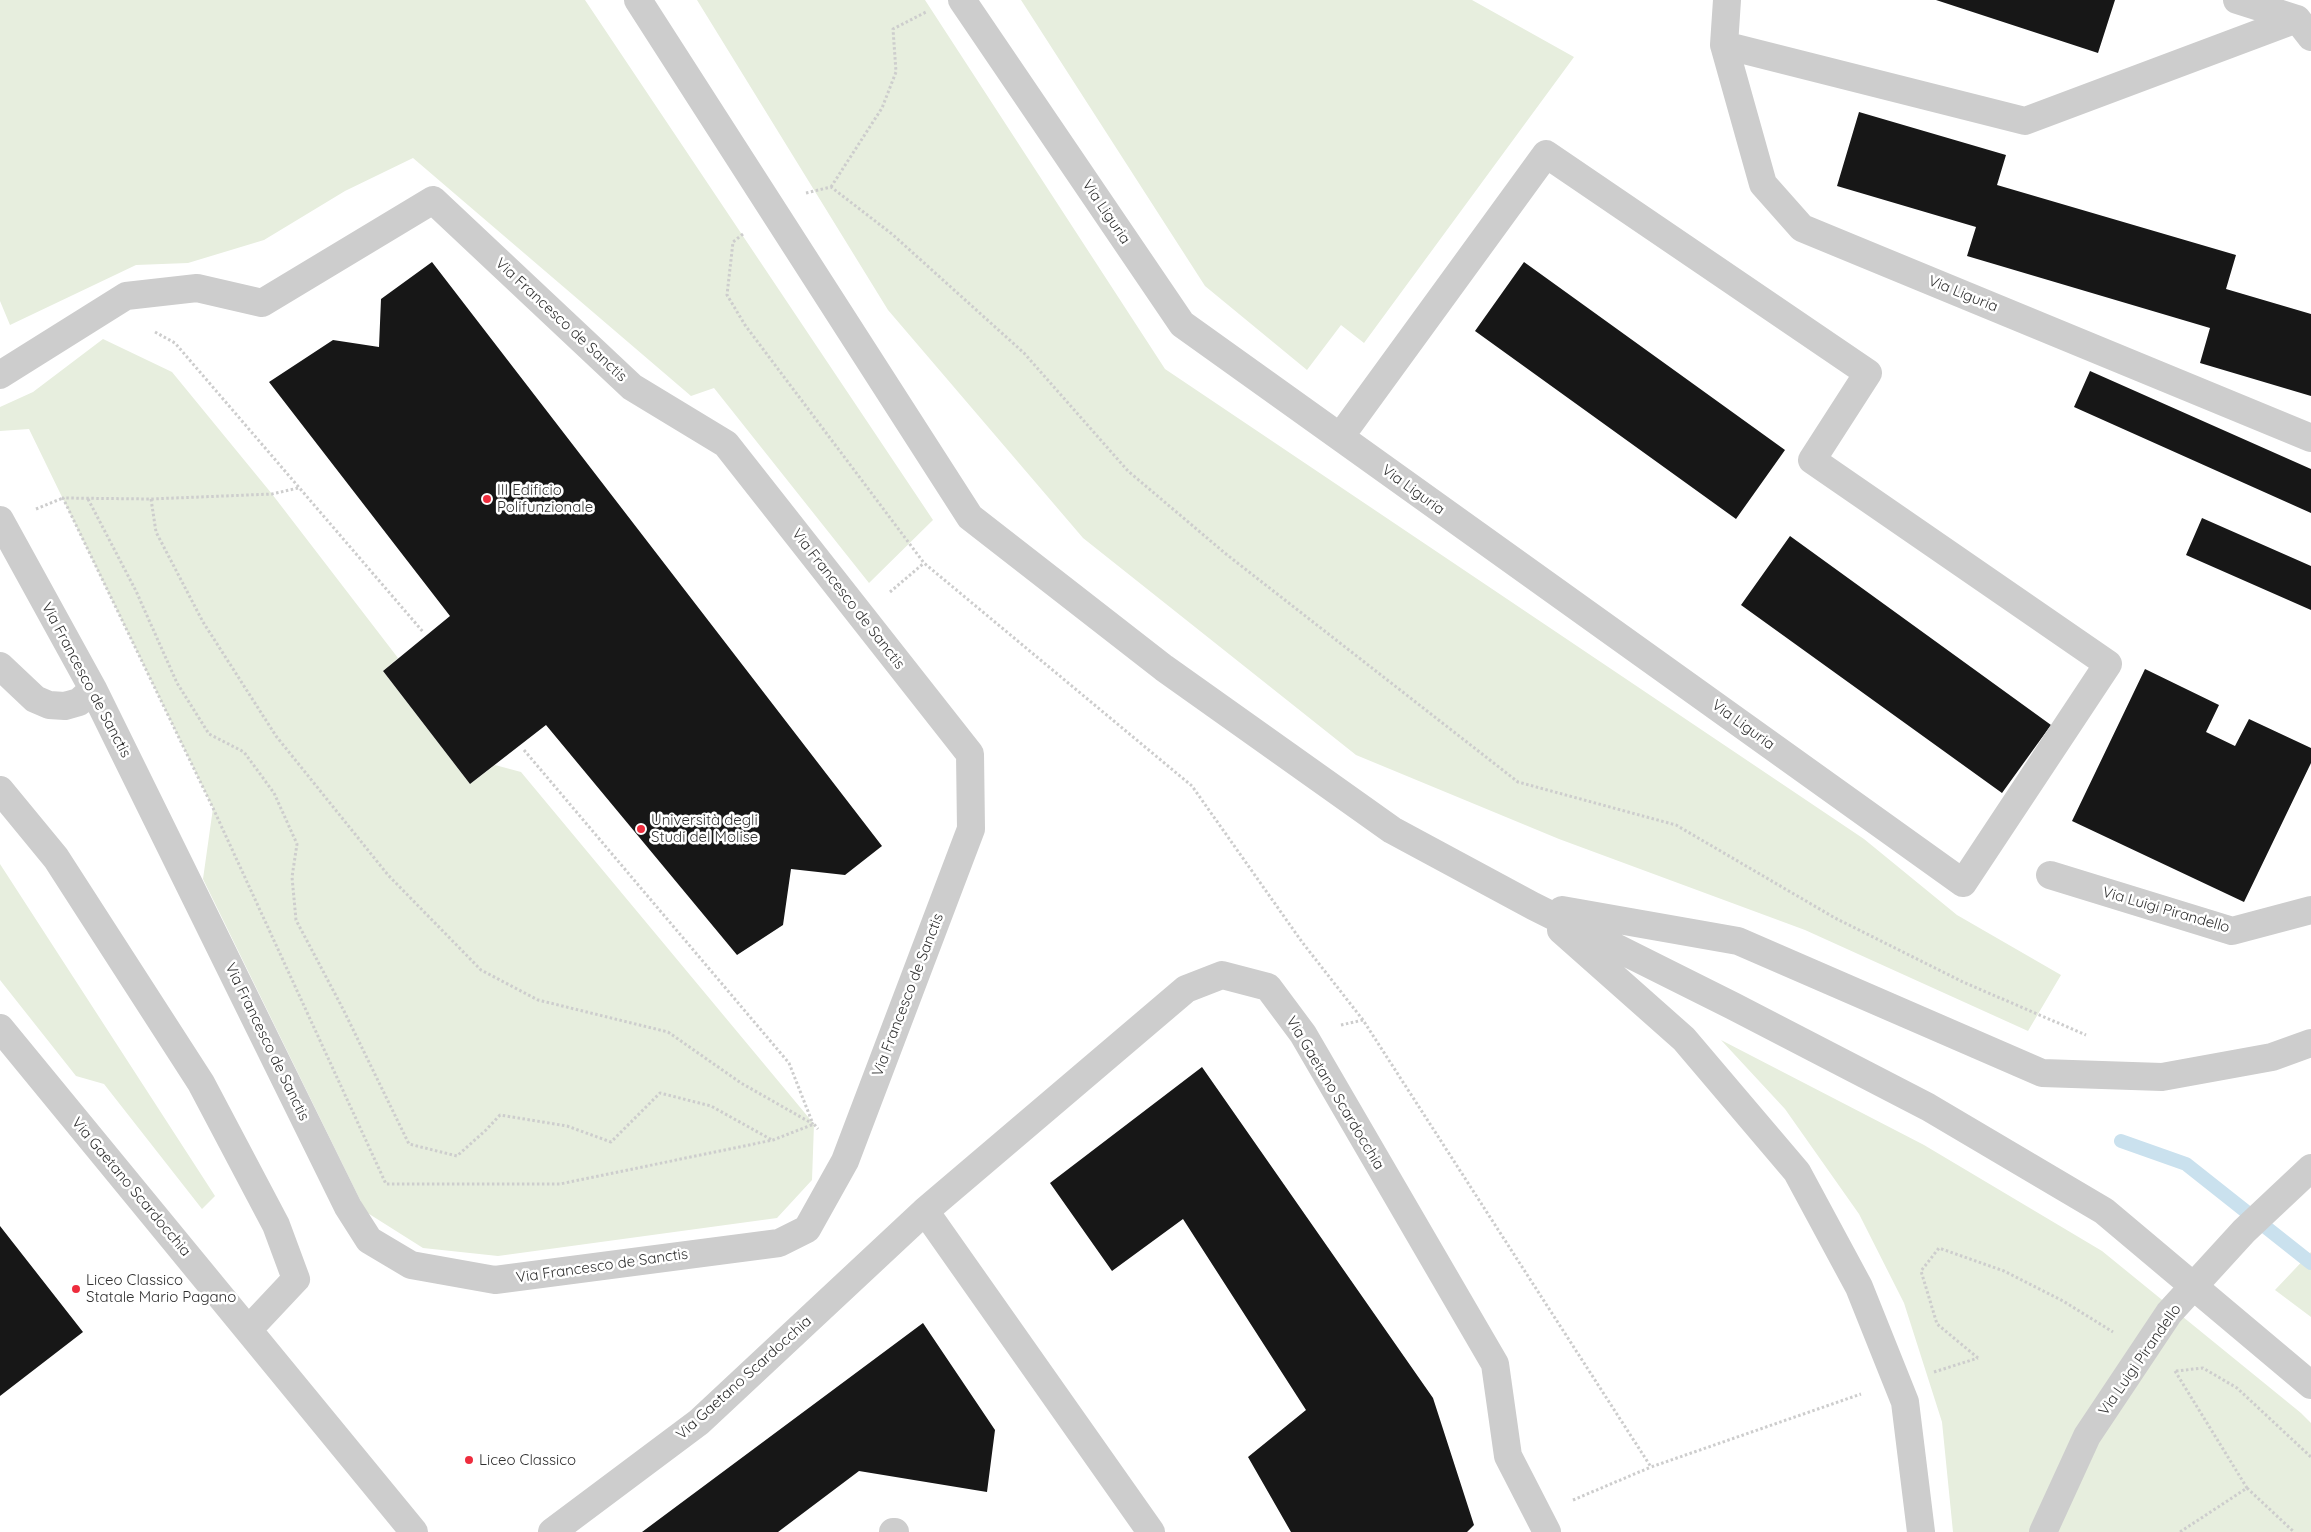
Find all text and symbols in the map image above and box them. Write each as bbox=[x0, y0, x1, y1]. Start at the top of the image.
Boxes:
street label: Via Liguria bbox=[1078, 177, 1134, 247]
street label: Via Francesco de Sanctis bbox=[492, 254, 630, 386]
street label: Via Liguria bbox=[1926, 272, 2000, 316]
street label: Via Liguria bbox=[1378, 461, 1448, 519]
place label: III Edificio Polifunzionale bbox=[497, 481, 593, 516]
marker: III Edificio Polifunzionale bbox=[481, 493, 493, 505]
street label: Via Francesco de Sanctis bbox=[788, 525, 908, 673]
street label: Via Francesco de Sanctis bbox=[37, 599, 135, 761]
street label: Via Liguria bbox=[1708, 696, 1778, 754]
place label: Università degli Studi del Molise bbox=[651, 811, 758, 846]
marker: Università degli Studi del Molise bbox=[635, 823, 647, 835]
street label: Via Luigi Pirandello bbox=[2100, 883, 2232, 937]
street label: Via Francesco de Sanctis bbox=[869, 911, 947, 1079]
street label: Via Francesco de Sanctis bbox=[221, 960, 313, 1124]
street label: Via Gaetano Scardocchia bbox=[1282, 1013, 1388, 1173]
street label: Via Gaetano Scardocchia bbox=[68, 1114, 194, 1260]
street label: Via Francesco de Sanctis bbox=[515, 1245, 689, 1287]
place label: Liceo Classico Statale Mario Pagano bbox=[86, 1271, 236, 1306]
marker: Liceo Classico Statale Mario Pagano bbox=[70, 1283, 82, 1295]
street label: Via Luigi Pirandello bbox=[2095, 1301, 2185, 1419]
street label: Via Gaetano Scardocchia bbox=[673, 1312, 815, 1444]
place label: Liceo Classico bbox=[479, 1451, 576, 1469]
marker: Liceo Classico bbox=[463, 1454, 475, 1466]

